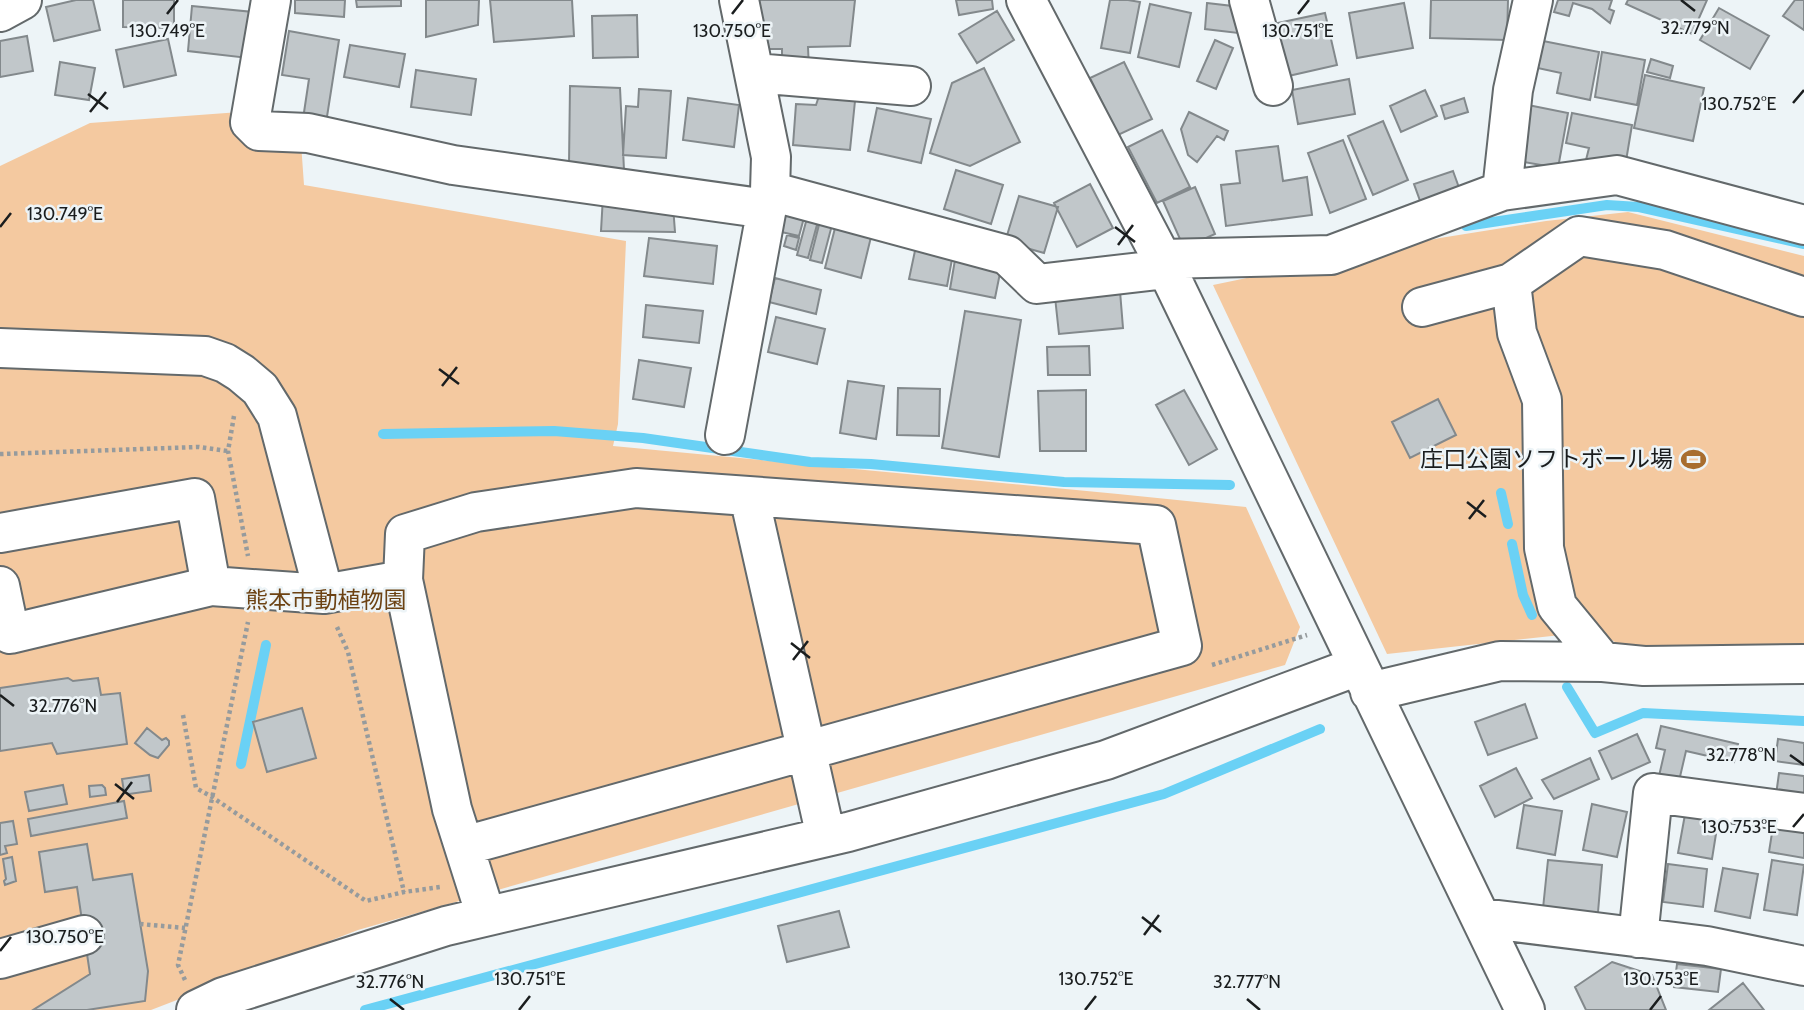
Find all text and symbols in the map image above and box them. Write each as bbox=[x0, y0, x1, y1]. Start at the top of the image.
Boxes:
text: 32.779°N bbox=[1660, 17, 1730, 39]
text: 130.749°E bbox=[129, 20, 205, 42]
text: 130.750°E bbox=[693, 20, 771, 42]
text: 130.751°E bbox=[1262, 20, 1334, 42]
text: 130.752°E bbox=[1701, 93, 1777, 115]
text: 130.749°E bbox=[27, 203, 103, 225]
place label: 庄口公園ソフトボール場 bbox=[1420, 445, 1673, 473]
sports icon: 庄口公園ソフトボール場 bbox=[1679, 445, 1707, 473]
park label: 熊本市動植物園 bbox=[246, 586, 407, 614]
text: 32.776°N bbox=[29, 695, 97, 717]
text: 32.778°N bbox=[1706, 744, 1776, 766]
text: 130.753°E bbox=[1701, 816, 1777, 838]
text: 130.750°E bbox=[26, 926, 104, 948]
text: 130.751°E bbox=[494, 968, 566, 990]
text: 130.752°E bbox=[1058, 968, 1134, 990]
text: 130.753°E bbox=[1623, 968, 1699, 990]
text: 32.776°N bbox=[356, 971, 424, 993]
text: 32.777°N bbox=[1213, 971, 1281, 993]

